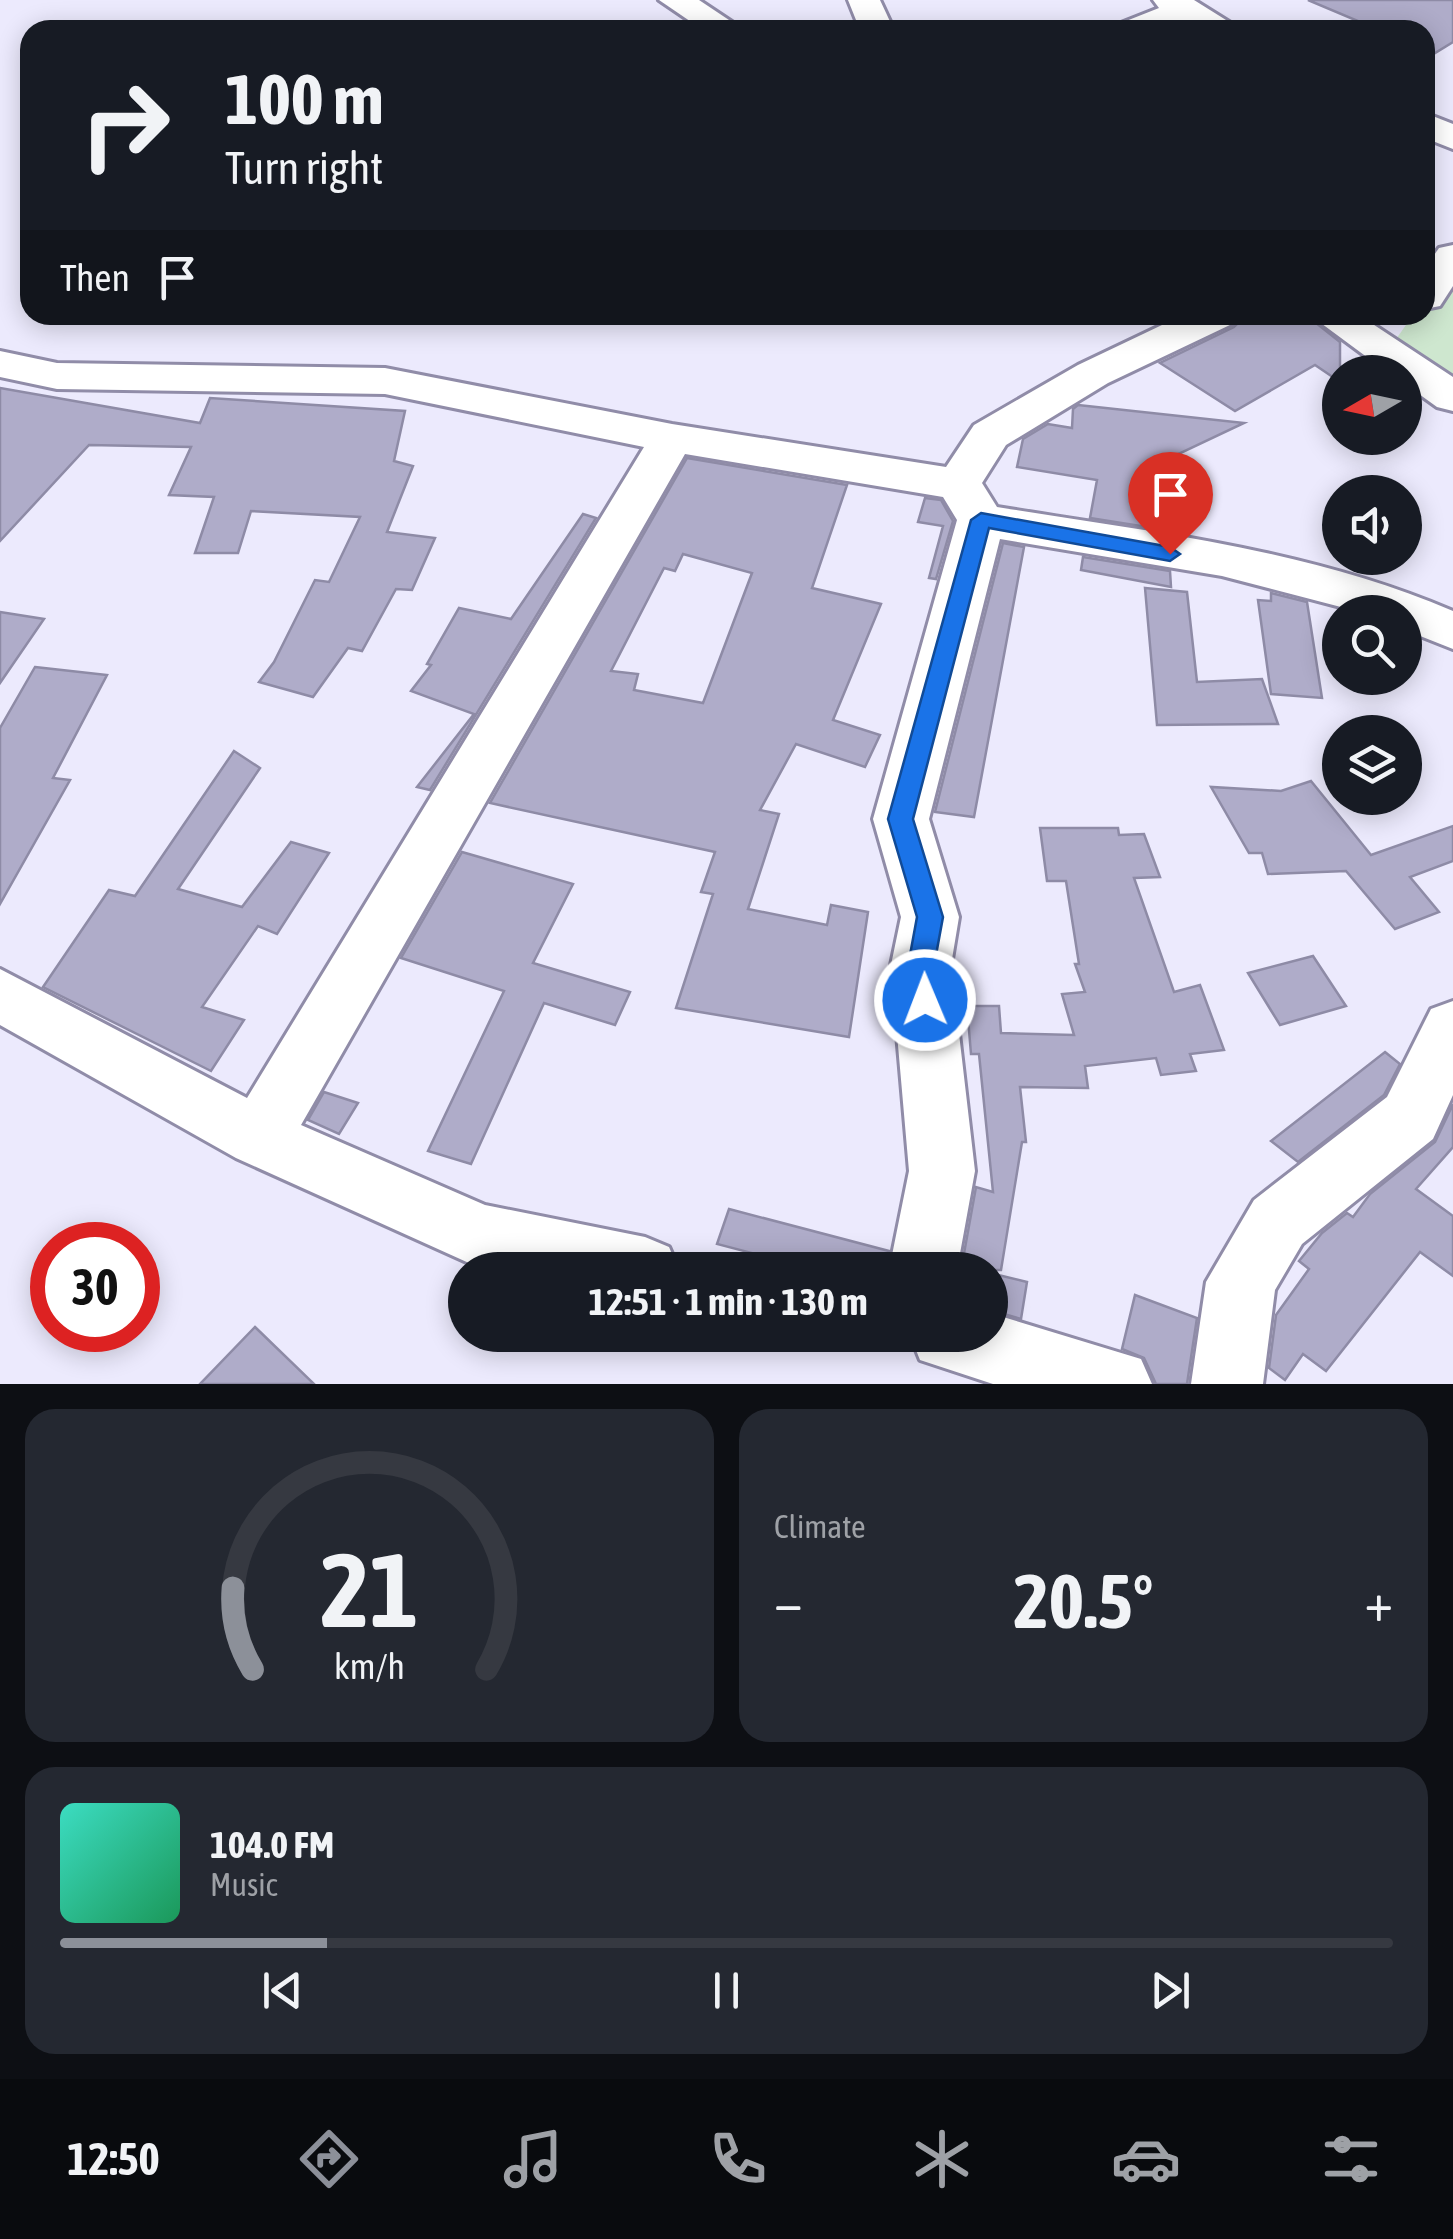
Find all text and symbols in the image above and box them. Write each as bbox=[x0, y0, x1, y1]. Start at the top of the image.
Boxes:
text: 100 m bbox=[225, 59, 384, 139]
icon: right bbox=[60, 60, 190, 190]
text: Turn right bbox=[225, 142, 383, 194]
icon: arrive bbox=[150, 250, 205, 305]
text: Then bbox=[60, 256, 130, 299]
north arrow bbox=[1322, 355, 1422, 455]
map controls bbox=[1322, 355, 1422, 815]
pin bbox=[1128, 452, 1213, 555]
icon: arrive bbox=[1143, 467, 1198, 522]
button: sound bbox=[1322, 475, 1422, 575]
button: search bbox=[1322, 595, 1422, 695]
button: layers bbox=[1322, 715, 1422, 815]
position arrow bbox=[873, 948, 977, 1052]
speed limit sign: 30 bbox=[30, 1222, 160, 1352]
text: 12:51 · 1 min · 130 m bbox=[588, 1280, 868, 1323]
text: Climate bbox=[774, 1508, 866, 1545]
text: 21 bbox=[321, 1530, 418, 1649]
text: 20.5° bbox=[1014, 1558, 1153, 1644]
text: − bbox=[774, 1570, 803, 1633]
text: + bbox=[1364, 1570, 1393, 1633]
text: km/h bbox=[334, 1646, 405, 1687]
text: 104.0 FM bbox=[210, 1823, 334, 1866]
text: Music bbox=[210, 1866, 277, 1903]
icon: previous bbox=[255, 1963, 310, 2018]
icon: pause bbox=[699, 1963, 754, 2018]
icon: next bbox=[1143, 1963, 1198, 2018]
icon: directions bbox=[294, 2124, 364, 2194]
icon: music bbox=[498, 2124, 568, 2194]
icon: phone bbox=[703, 2124, 773, 2194]
icon: climate bbox=[907, 2124, 977, 2194]
icon: car bbox=[1111, 2124, 1181, 2194]
icon: filters bbox=[1316, 2124, 1386, 2194]
text: 12:50 bbox=[67, 2133, 160, 2185]

